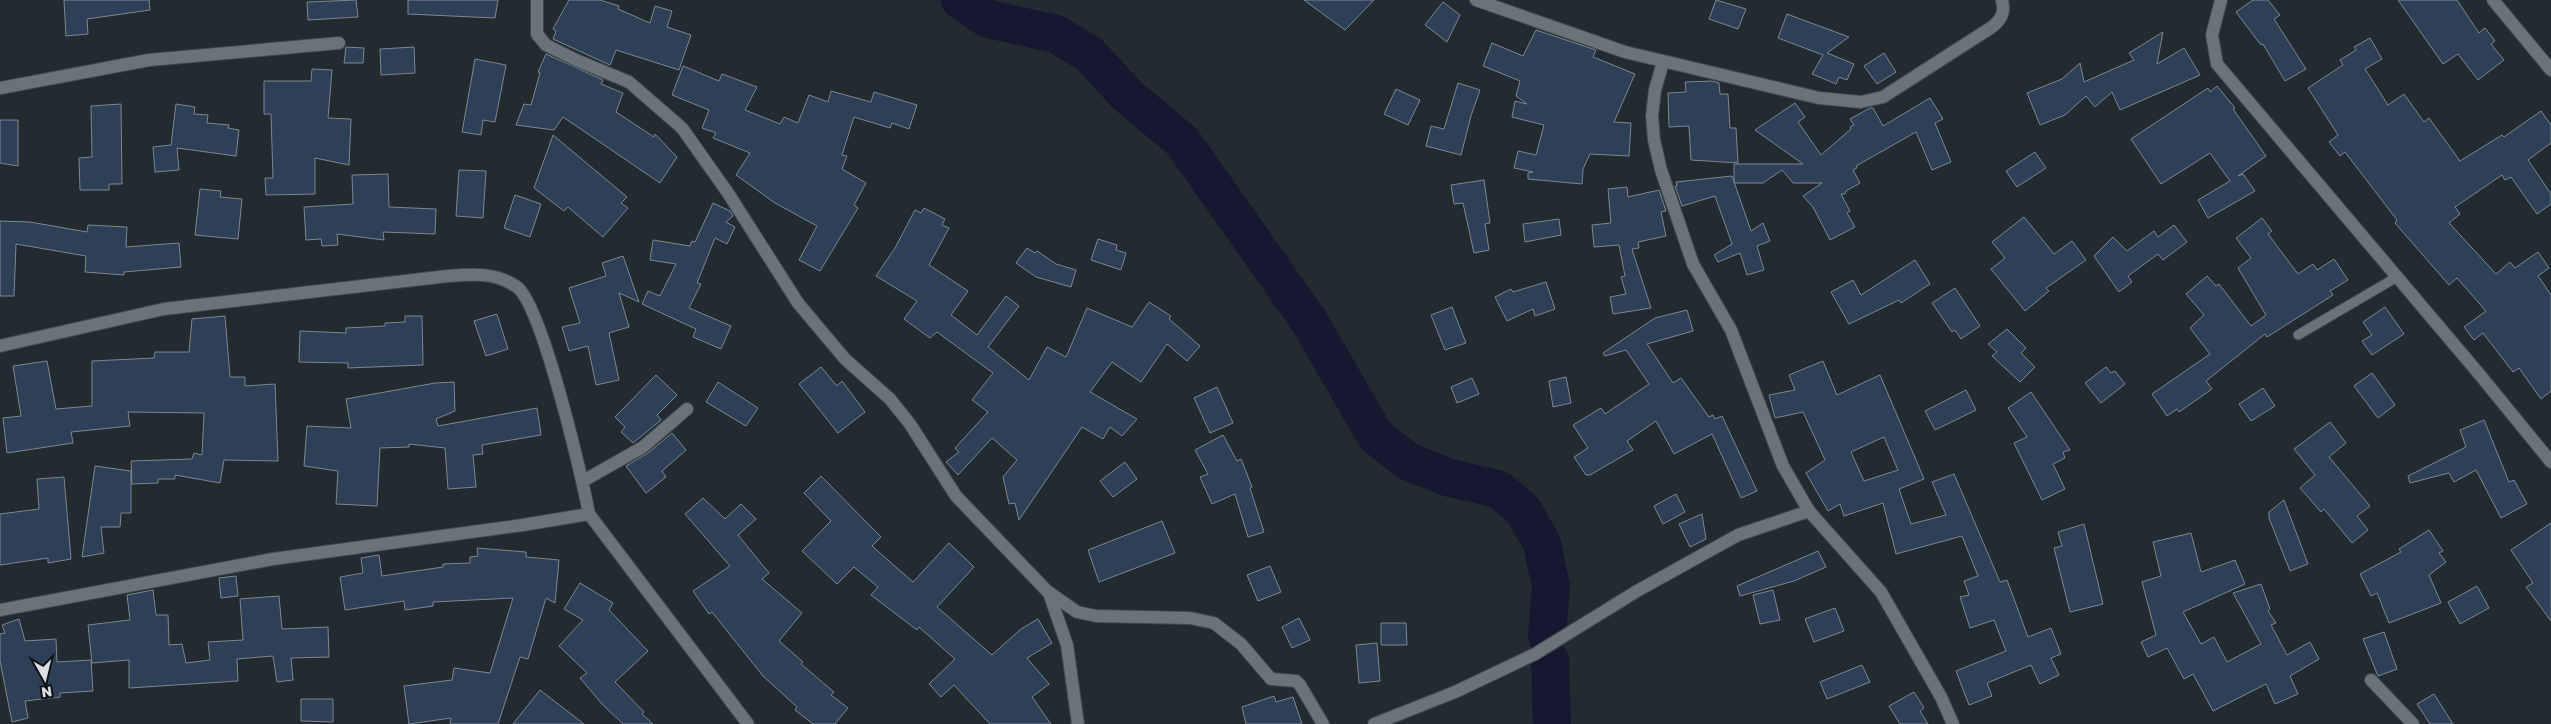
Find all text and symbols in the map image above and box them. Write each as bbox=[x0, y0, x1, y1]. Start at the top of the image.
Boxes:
north arrow bbox=[20, 654, 70, 704]
text: N bbox=[40, 683, 53, 702]

